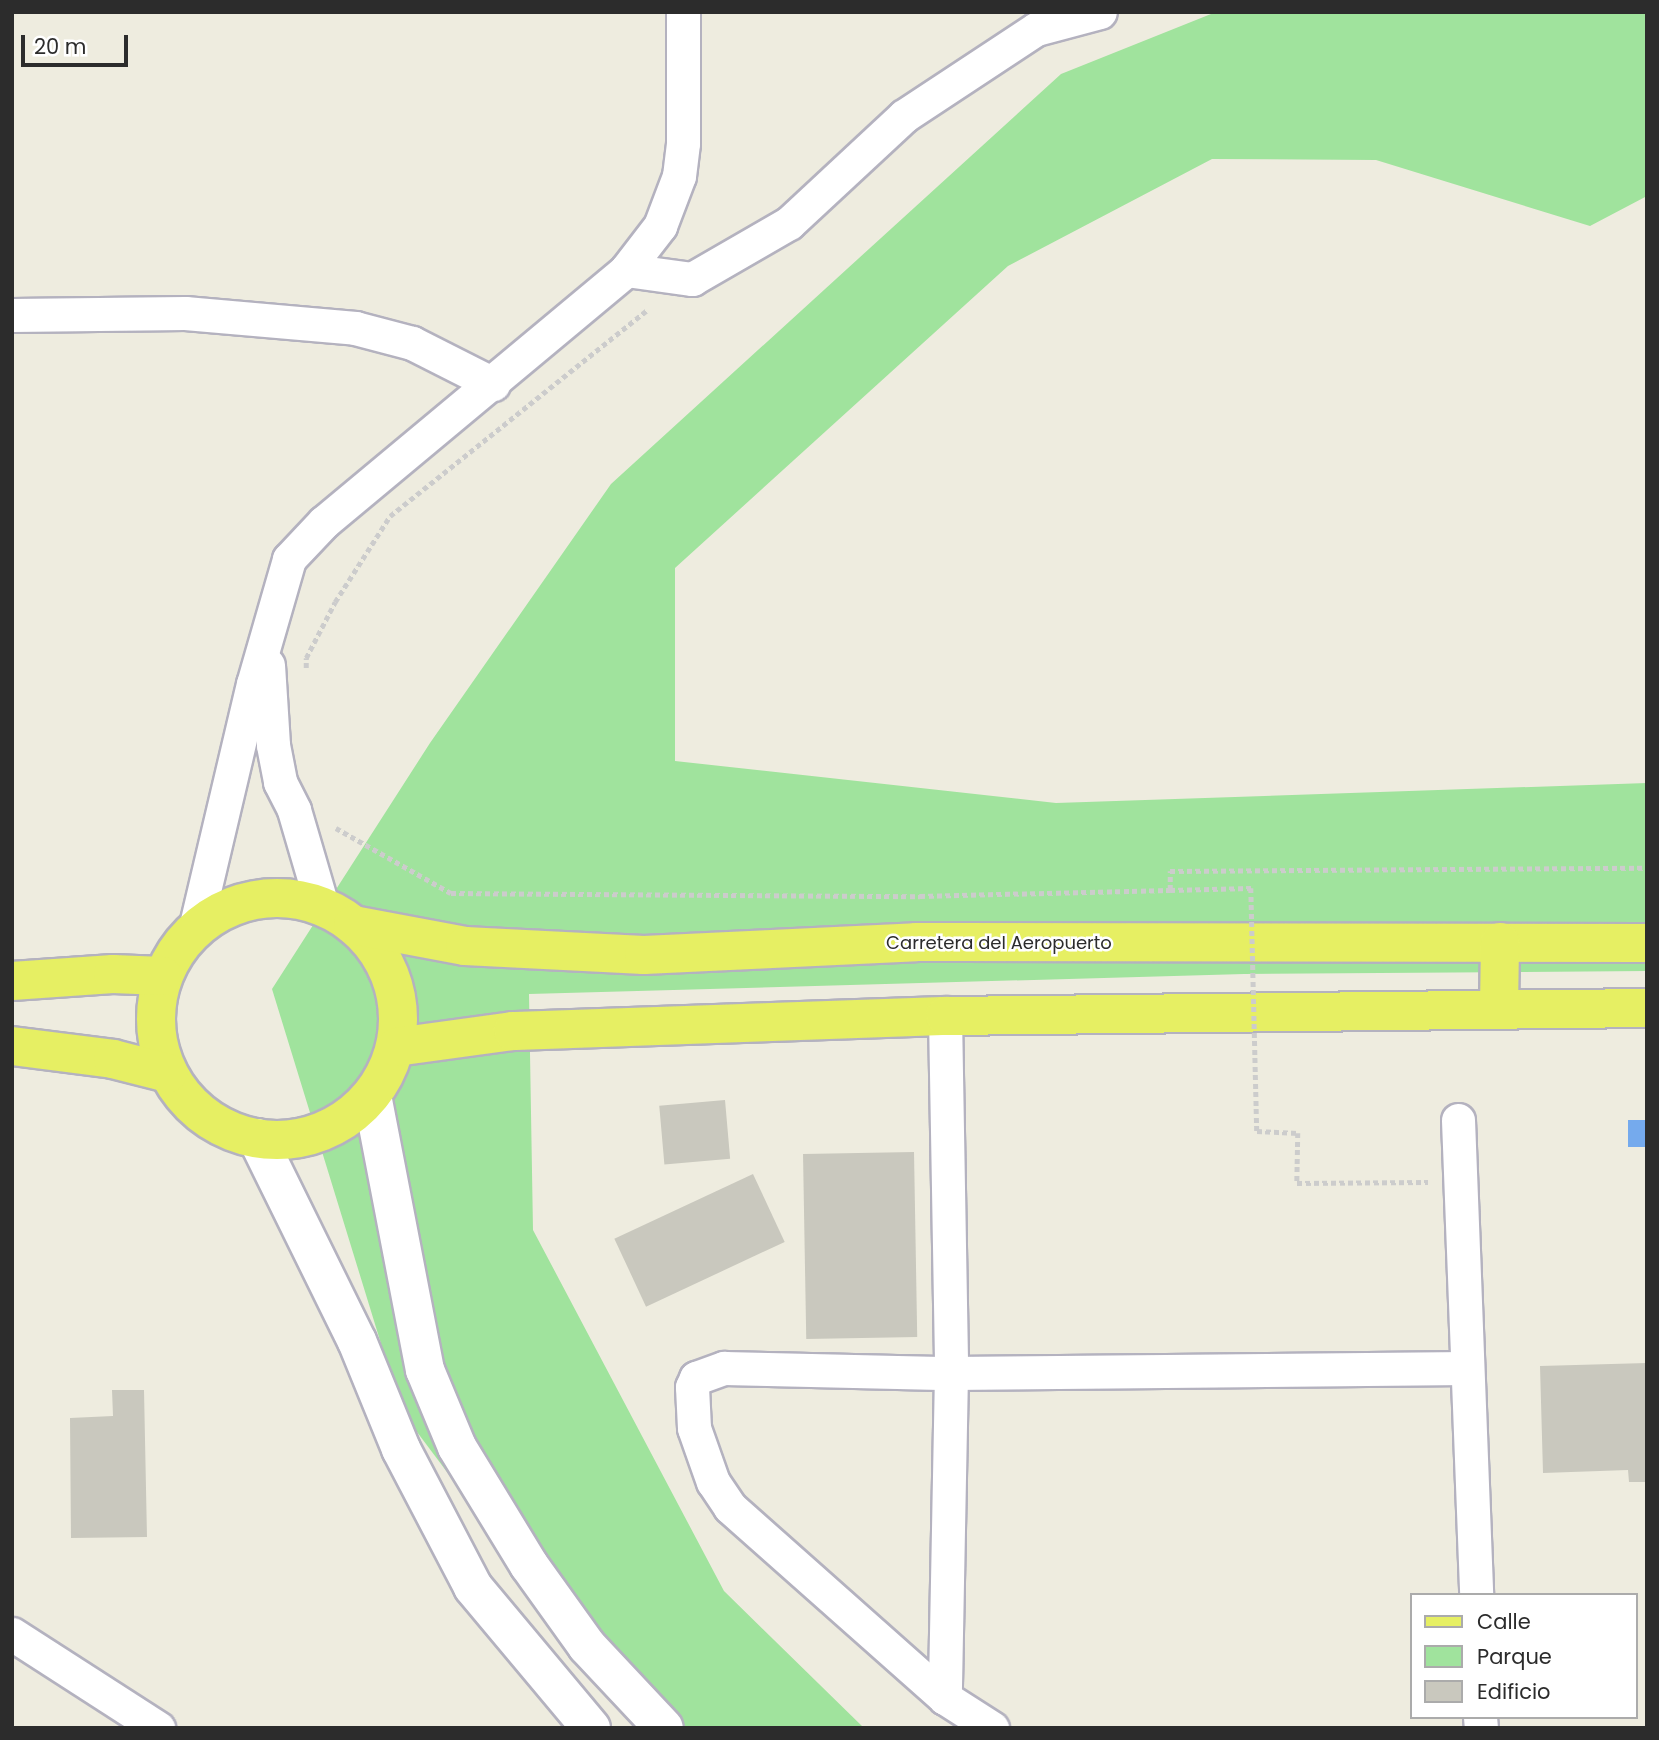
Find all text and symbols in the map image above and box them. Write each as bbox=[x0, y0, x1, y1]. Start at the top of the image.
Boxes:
scale bar bbox=[24, 21, 131, 65]
text: 20 m bbox=[34, 32, 87, 61]
street label: Carretera del Aeropuerto bbox=[886, 932, 1112, 954]
legend bbox=[1410, 1593, 1638, 1719]
text: Calle bbox=[1477, 1607, 1531, 1636]
text: Parque bbox=[1477, 1642, 1552, 1671]
text: Edificio bbox=[1477, 1677, 1551, 1706]

